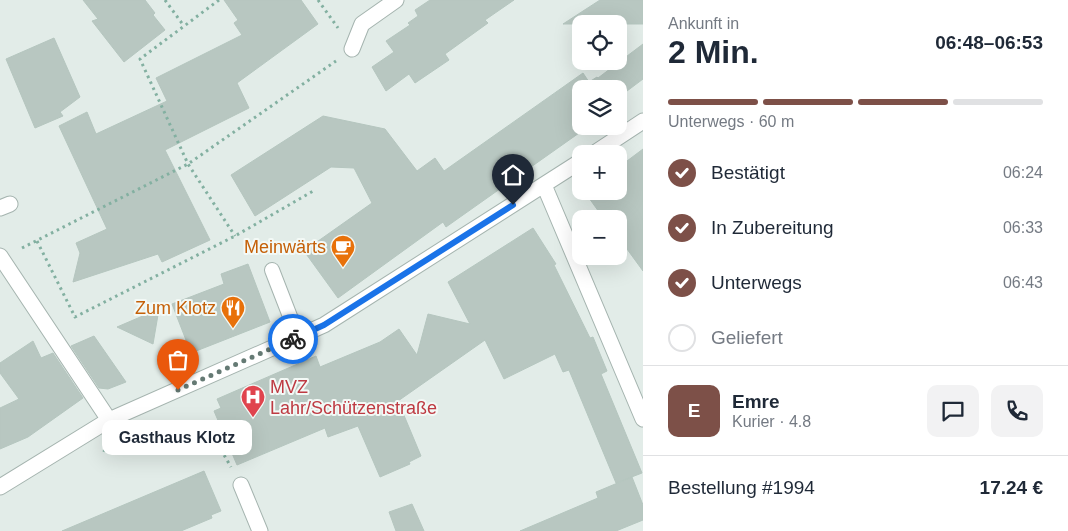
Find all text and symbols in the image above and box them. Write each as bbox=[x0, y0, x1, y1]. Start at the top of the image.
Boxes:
map controls bbox=[572, 15, 627, 265]
button: locate bbox=[572, 15, 627, 70]
text: Ankunft in bbox=[668, 15, 739, 32]
text: 06:48–06:53 bbox=[935, 32, 1043, 53]
text: 2 Min. bbox=[668, 34, 759, 70]
button: layers bbox=[572, 80, 627, 135]
text: Unterwegs · 60 m bbox=[668, 113, 794, 130]
button: + bbox=[572, 145, 627, 200]
pin bbox=[492, 154, 534, 205]
icon: check bbox=[668, 159, 696, 187]
icon: home bbox=[499, 161, 527, 189]
text: Bestätigt bbox=[711, 162, 785, 183]
text: 06:24 bbox=[1003, 164, 1043, 181]
button: − bbox=[572, 210, 627, 265]
icon: check bbox=[668, 214, 696, 242]
text: In Zubereitung bbox=[711, 217, 834, 238]
text: 06:33 bbox=[1003, 219, 1043, 236]
cafe icon: Meinwärts bbox=[330, 234, 356, 268]
place label: Meinwärts bbox=[244, 237, 326, 257]
icon: check bbox=[668, 269, 696, 297]
text: Unterwegs bbox=[711, 272, 802, 293]
text: 06:43 bbox=[1003, 274, 1043, 291]
restaurant icon: Zum Klotz bbox=[220, 295, 246, 329]
place label: Zum Klotz bbox=[135, 298, 216, 318]
courier bbox=[268, 314, 318, 364]
icon: bike bbox=[279, 325, 307, 353]
text: Geliefert bbox=[711, 327, 783, 348]
pin bbox=[157, 339, 199, 390]
icon: bag bbox=[164, 346, 192, 374]
place label: MVZ Lahr/Schützenstraße bbox=[270, 377, 437, 418]
hospital icon: MVZ Lahr/Schützenstraße bbox=[240, 384, 266, 418]
button: chat bbox=[927, 385, 979, 437]
button: phone bbox=[991, 385, 1043, 437]
text: Emre bbox=[732, 391, 780, 412]
text: E bbox=[688, 400, 700, 421]
text: Kurier · 4.8 bbox=[732, 413, 811, 430]
callout: Gasthaus Klotz bbox=[103, 420, 253, 455]
text: Gasthaus Klotz bbox=[119, 429, 235, 446]
text: Bestellung #1994 bbox=[668, 477, 815, 498]
text: 17.24 € bbox=[980, 477, 1043, 498]

